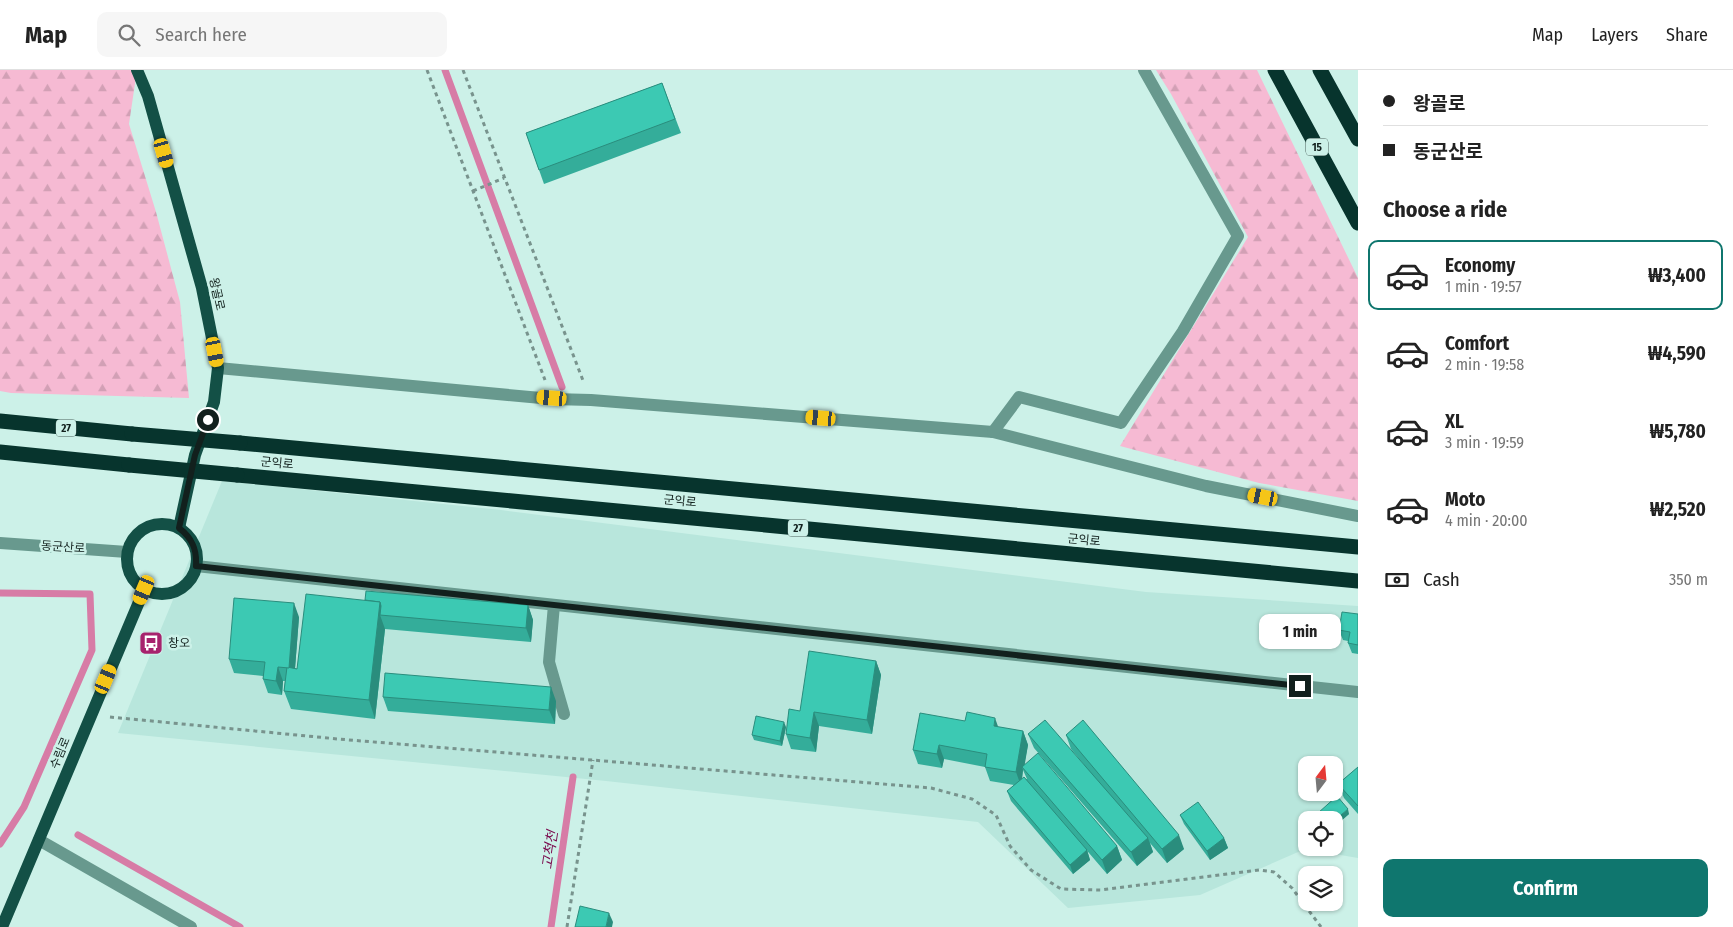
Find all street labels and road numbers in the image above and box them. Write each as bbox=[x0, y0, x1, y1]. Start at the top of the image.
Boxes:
road number: 15 bbox=[1306, 138, 1328, 156]
street label: 왕골로 bbox=[206, 276, 228, 312]
road number: 27 bbox=[56, 419, 76, 436]
street label: 군익로 bbox=[260, 455, 294, 471]
street label: 군익로 bbox=[663, 493, 697, 509]
road number: 27 bbox=[788, 519, 808, 536]
street label: 군익로 bbox=[1067, 532, 1101, 548]
street label: 동군산로 bbox=[40, 538, 86, 556]
street label: 수림로 bbox=[47, 735, 73, 771]

